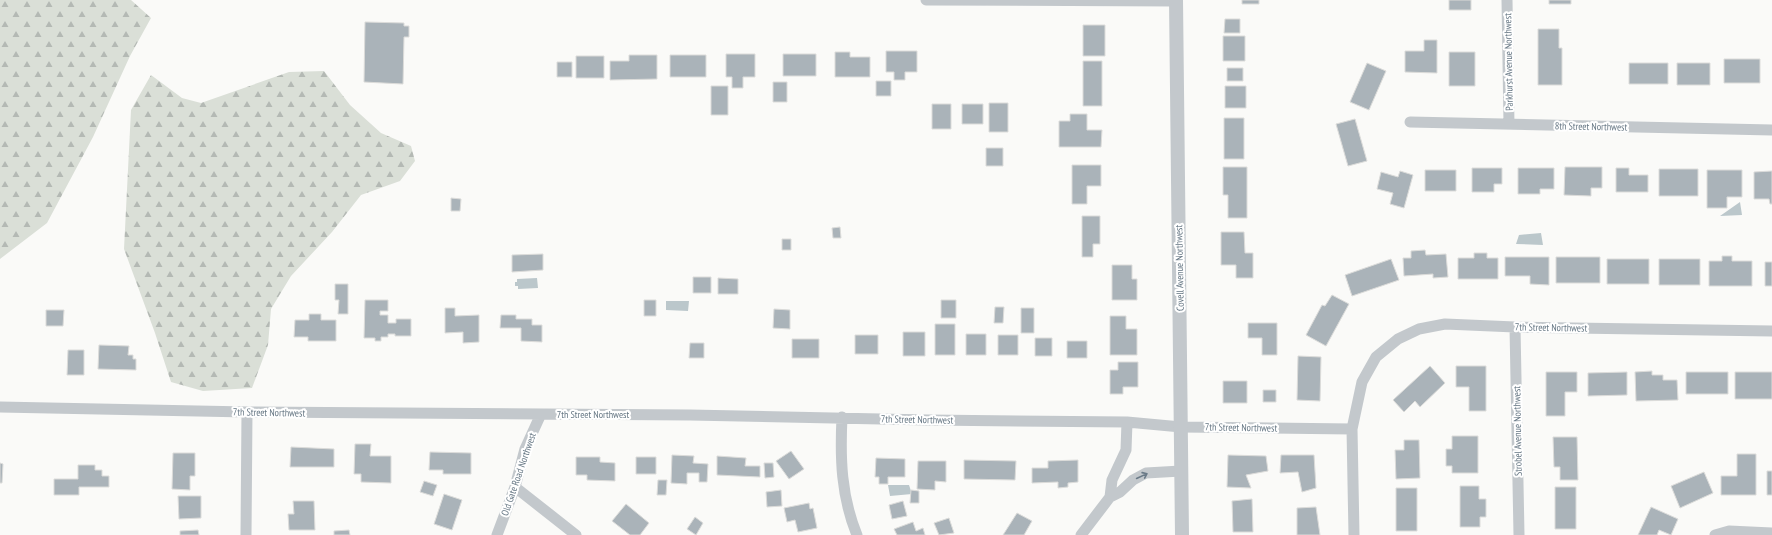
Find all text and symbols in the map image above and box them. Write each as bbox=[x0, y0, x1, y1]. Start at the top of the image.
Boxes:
street label: Parkhurst Avenue Northwest bbox=[1501, 13, 1516, 111]
street label: 8th Street Northwest bbox=[1555, 119, 1628, 134]
street label: Covell Avenue Northwest bbox=[1172, 224, 1187, 311]
street label: 7th Street Northwest bbox=[1515, 320, 1588, 335]
street label: Strobel Avenue Northwest bbox=[1510, 386, 1525, 476]
street label: 7th Street Northwest bbox=[233, 405, 306, 420]
street label: 7th Street Northwest bbox=[557, 408, 629, 421]
street label: 7th Street Northwest bbox=[881, 412, 954, 427]
street label: 7th Street Northwest bbox=[1205, 420, 1278, 435]
street label: Old Gate Road Northwest bbox=[498, 431, 539, 518]
one-way arrow bbox=[1136, 471, 1148, 479]

